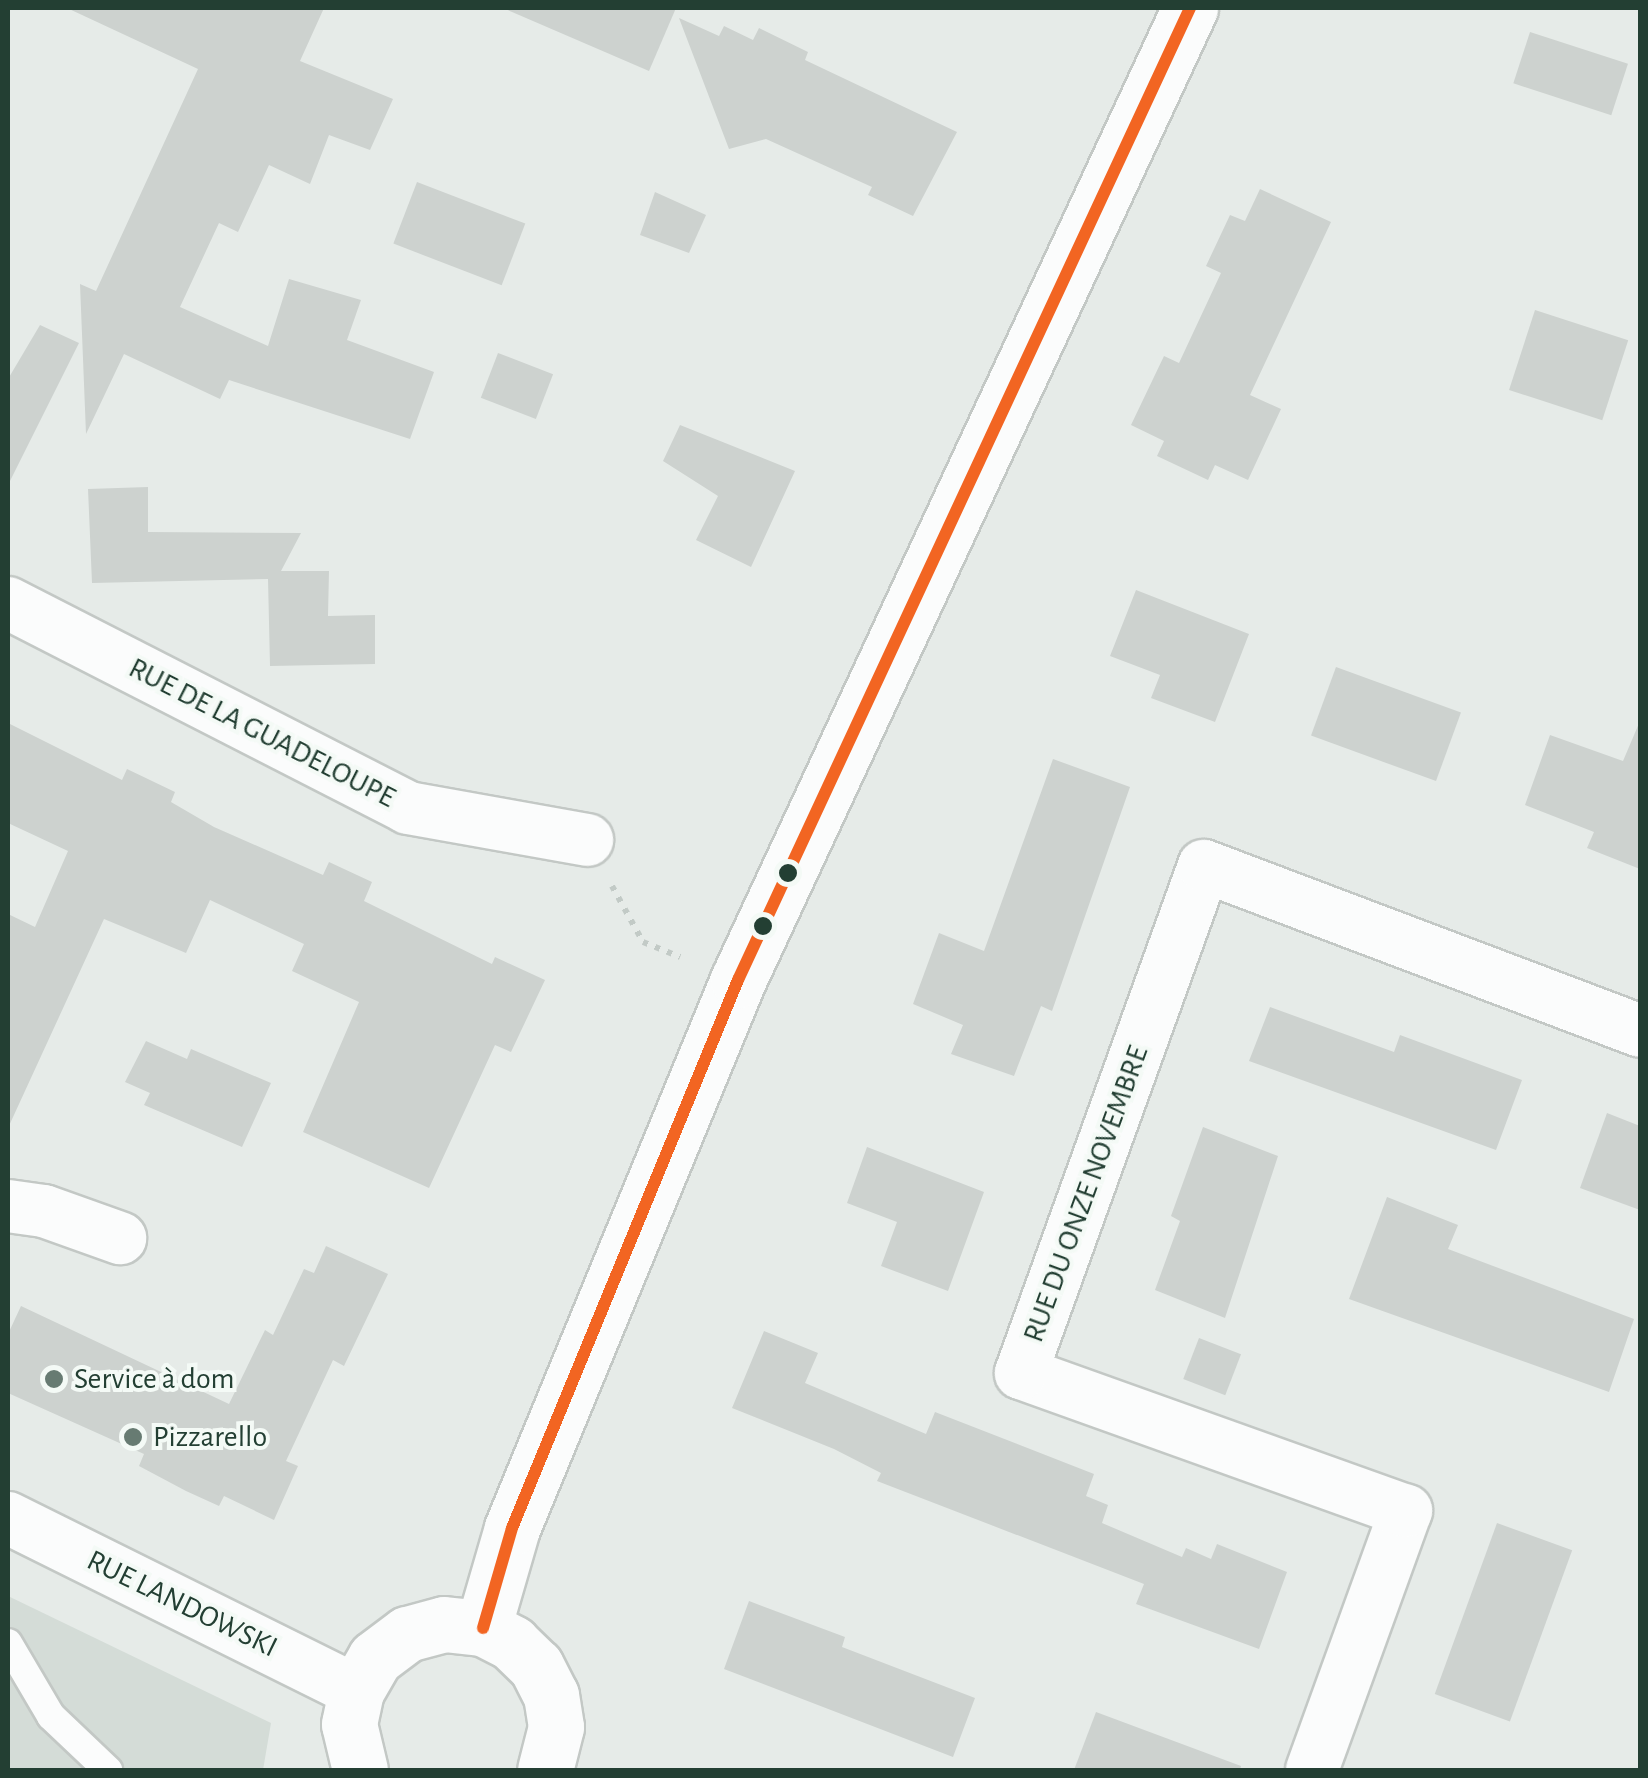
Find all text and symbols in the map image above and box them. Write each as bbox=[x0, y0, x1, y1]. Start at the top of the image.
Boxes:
street label: RUE DE LA GUADELOUPE bbox=[123, 650, 401, 816]
unlabelled marker bbox=[778, 863, 798, 883]
unlabelled marker bbox=[753, 916, 773, 936]
street label: RUE DU ONZE NOVEMBRE bbox=[1016, 1041, 1156, 1347]
place label: Service à dom bbox=[74, 1361, 234, 1397]
marker: Service à dom bbox=[43, 1368, 65, 1390]
place label: Pizzarello bbox=[153, 1419, 267, 1455]
marker: Pizzarello bbox=[122, 1426, 144, 1448]
street label: RUE LANDOWSKI bbox=[81, 1542, 283, 1666]

